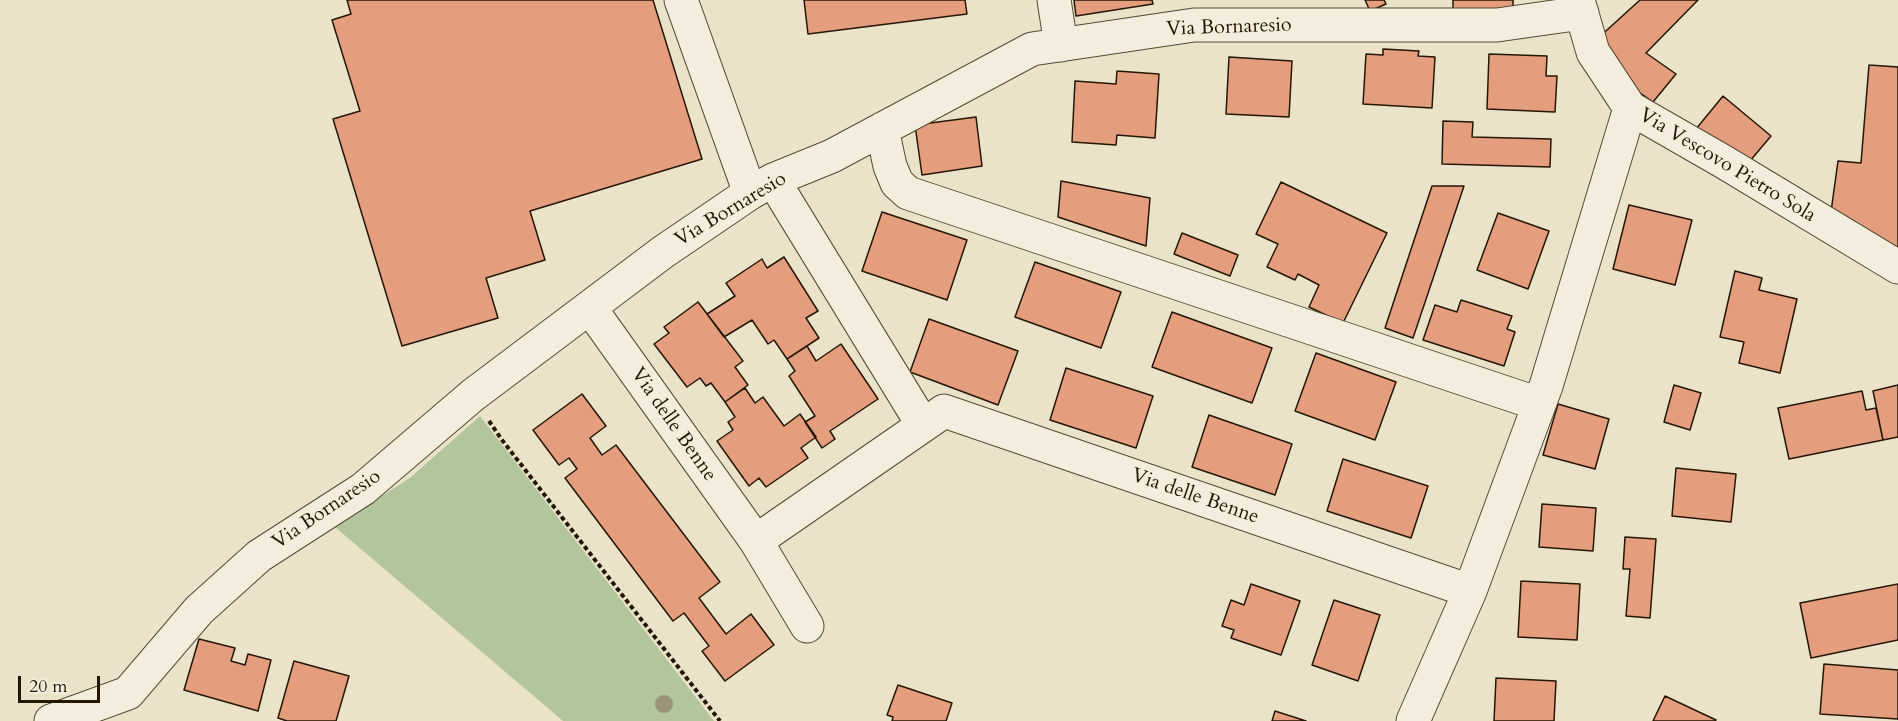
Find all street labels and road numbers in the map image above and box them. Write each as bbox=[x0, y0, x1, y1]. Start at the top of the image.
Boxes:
street label: Via Bornaresio bbox=[1166, 14, 1292, 42]
street label: Via Vescovo Pietro Sola bbox=[1634, 104, 1820, 228]
street label: Via Bornaresio bbox=[671, 167, 791, 253]
street label: Via delle Benne bbox=[625, 364, 721, 486]
street label: Via delle Benne bbox=[1128, 464, 1262, 530]
street label: Via Bornaresio bbox=[268, 465, 386, 555]

